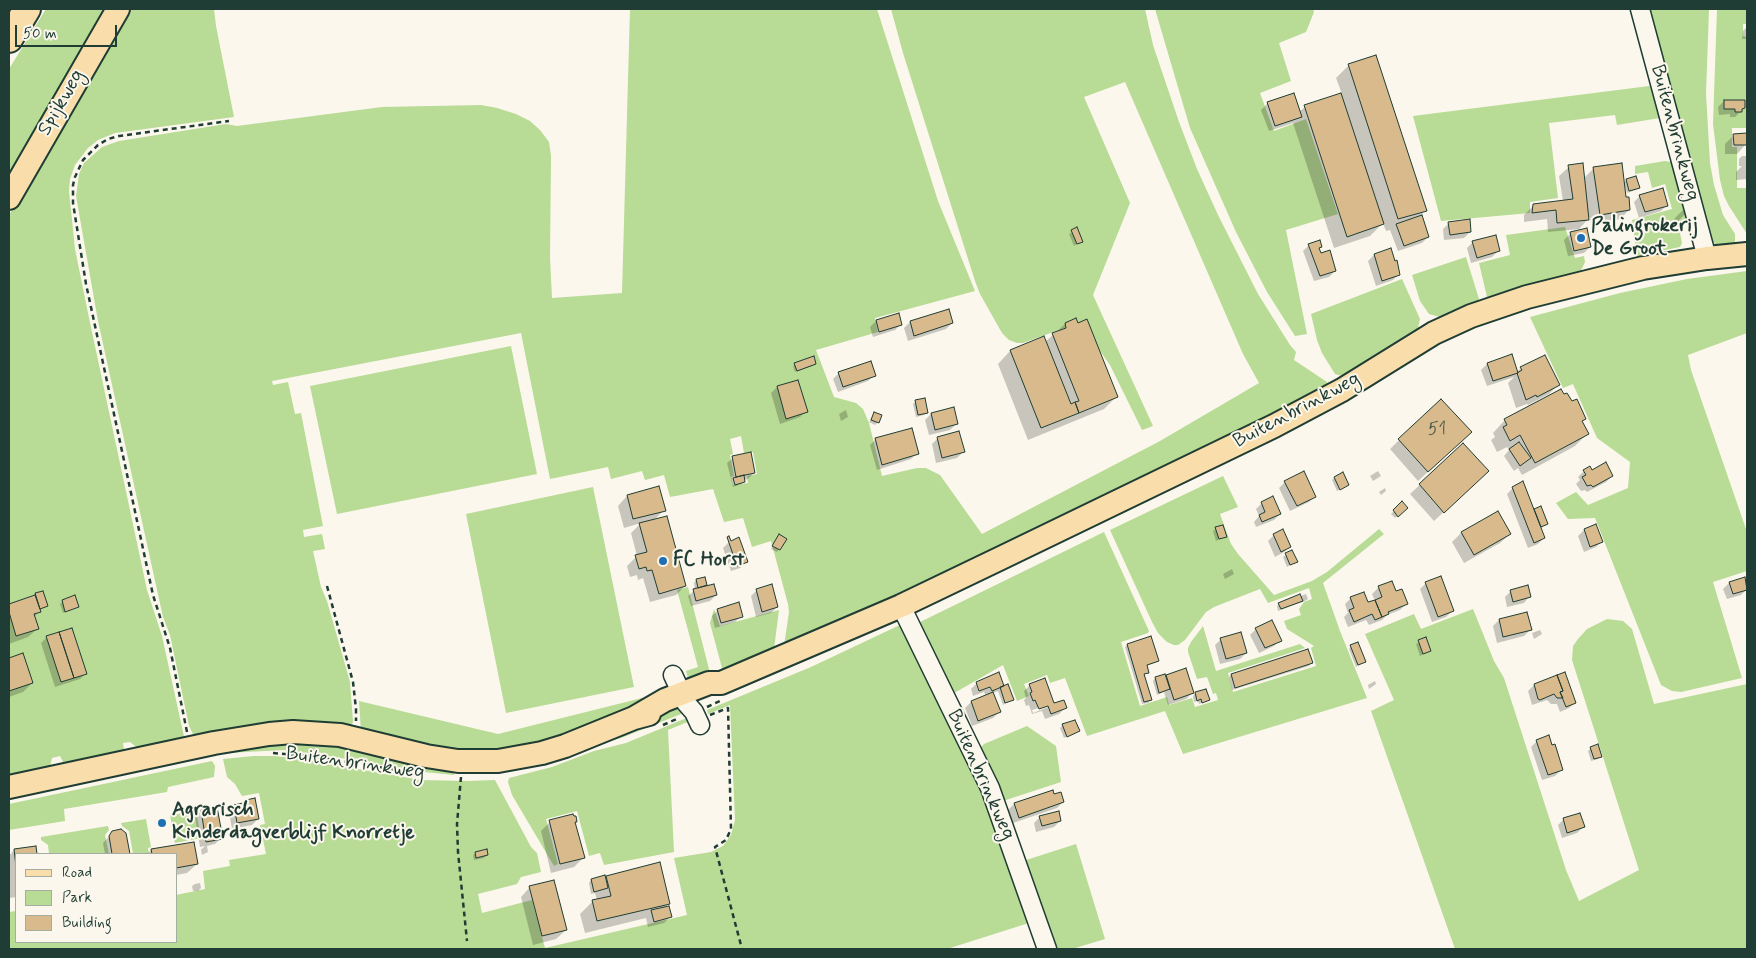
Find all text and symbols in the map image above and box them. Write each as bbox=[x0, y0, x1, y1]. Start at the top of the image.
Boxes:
scale bar bbox=[18, 15, 120, 47]
text: 50 m bbox=[23, 24, 57, 44]
street label: Buitenbrinkweg bbox=[1644, 62, 1704, 204]
street label: Spijkweg bbox=[33, 66, 91, 140]
place label: Palingrokerij De Groot bbox=[1591, 215, 1697, 262]
marker: Palingrokerij De Groot bbox=[1575, 232, 1587, 244]
street label: Buitenbrinkweg bbox=[1230, 368, 1364, 454]
house number: 51 bbox=[1428, 419, 1446, 441]
place label: FC Horst bbox=[673, 549, 744, 573]
marker: FC Horst bbox=[657, 555, 669, 567]
street label: Buitenbrinkweg bbox=[941, 706, 1019, 844]
street label: Buitenbrinkweg bbox=[284, 742, 426, 786]
place label: Agrarisch Kinderdagverblijf Knorretje bbox=[172, 799, 415, 846]
marker: Agrarisch Kinderdagverblijf Knorretje bbox=[156, 817, 168, 829]
legend bbox=[15, 853, 178, 943]
text: Road bbox=[62, 863, 92, 883]
text: Park bbox=[62, 888, 92, 908]
text: Building bbox=[62, 913, 112, 933]

